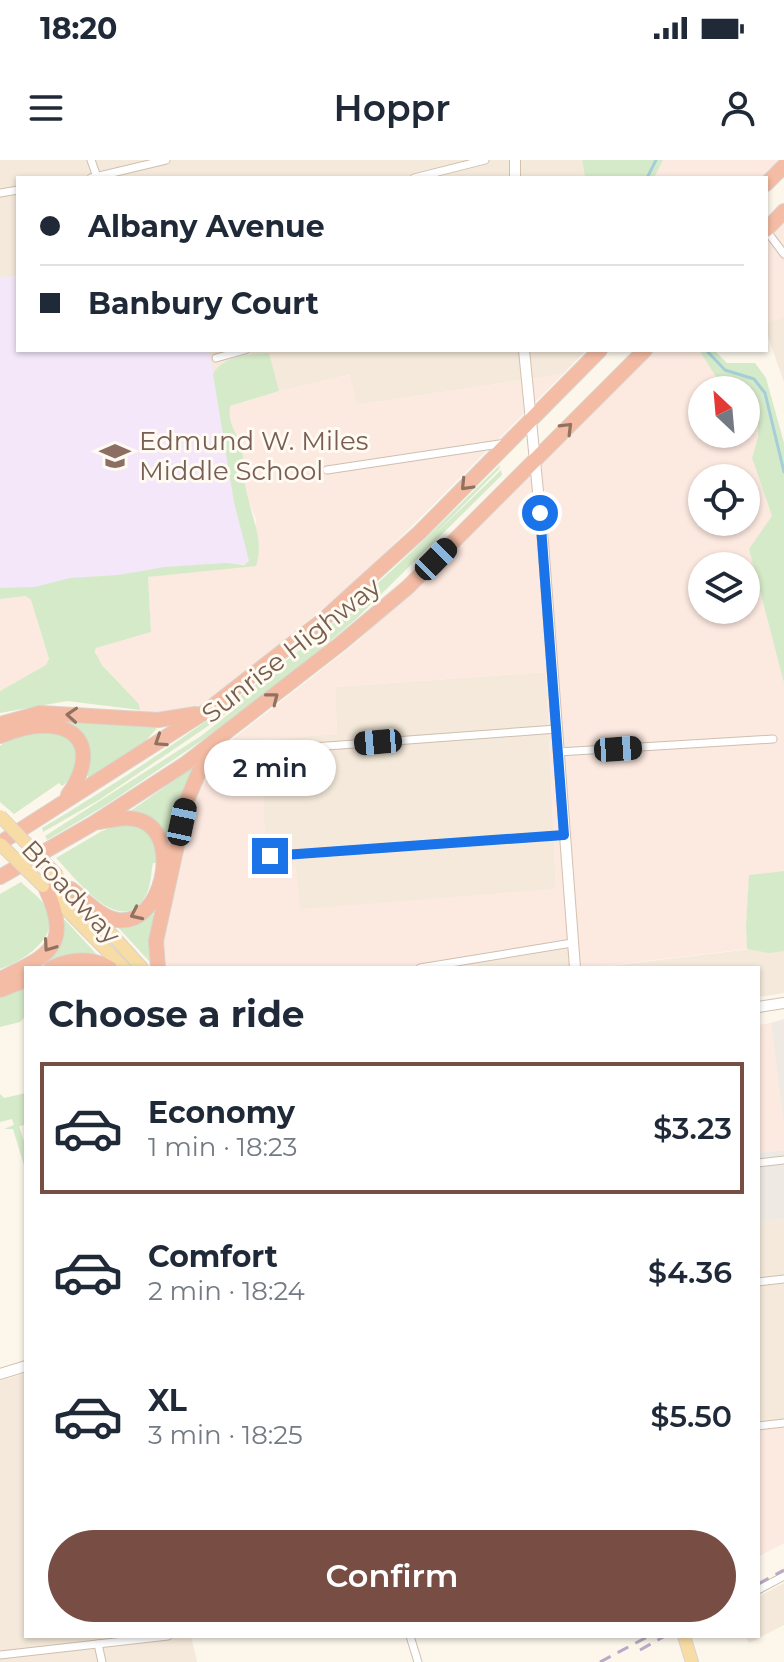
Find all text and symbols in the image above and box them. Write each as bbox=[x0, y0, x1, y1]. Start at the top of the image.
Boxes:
text: 18:20 bbox=[40, 10, 118, 47]
icon: menu bbox=[24, 86, 68, 130]
text: Hoppr bbox=[334, 86, 450, 130]
icon: person bbox=[716, 86, 760, 130]
text: Albany Avenue bbox=[88, 208, 325, 245]
text: Banbury Court bbox=[88, 285, 319, 322]
north arrow bbox=[688, 376, 760, 448]
map controls bbox=[688, 376, 760, 624]
one-way arrow bbox=[558, 422, 572, 437]
place label: Edmund W. Miles Middle School bbox=[139, 425, 368, 487]
school or university icon: Edmund W. Miles Middle School bbox=[98, 439, 132, 473]
button: locate bbox=[688, 464, 760, 536]
one-way arrow bbox=[461, 476, 475, 490]
route start bbox=[522, 495, 558, 531]
car bbox=[411, 534, 461, 584]
button: layers bbox=[688, 552, 760, 624]
street label: Sunrise Highway bbox=[195, 570, 387, 730]
one-way arrow bbox=[264, 693, 279, 707]
one-way arrow bbox=[65, 707, 78, 724]
car bbox=[353, 728, 403, 756]
one-way arrow bbox=[154, 731, 169, 746]
car bbox=[593, 735, 643, 763]
callout: 2 min bbox=[204, 740, 336, 796]
text: 2 min bbox=[232, 752, 308, 784]
car bbox=[165, 796, 199, 848]
street label: Broadway bbox=[15, 833, 128, 951]
route end bbox=[252, 838, 288, 874]
one-way arrow bbox=[129, 904, 144, 920]
one-way arrow bbox=[44, 937, 59, 951]
text: Choose a ride bbox=[48, 992, 305, 1036]
icon: car bbox=[52, 1092, 124, 1164]
text: Economy bbox=[148, 1094, 295, 1131]
text: $3.23 bbox=[653, 1110, 732, 1147]
text: 1 min · 18:23 bbox=[148, 1131, 297, 1163]
icon: car bbox=[52, 1236, 124, 1308]
text: Comfort bbox=[148, 1238, 278, 1275]
text: $4.36 bbox=[648, 1254, 732, 1291]
text: 2 min · 18:24 bbox=[148, 1275, 305, 1307]
icon: car bbox=[52, 1380, 124, 1452]
text: XL bbox=[148, 1382, 187, 1419]
text: $5.50 bbox=[651, 1398, 732, 1435]
text: 3 min · 18:25 bbox=[148, 1419, 303, 1451]
button: Confirm bbox=[48, 1530, 736, 1622]

